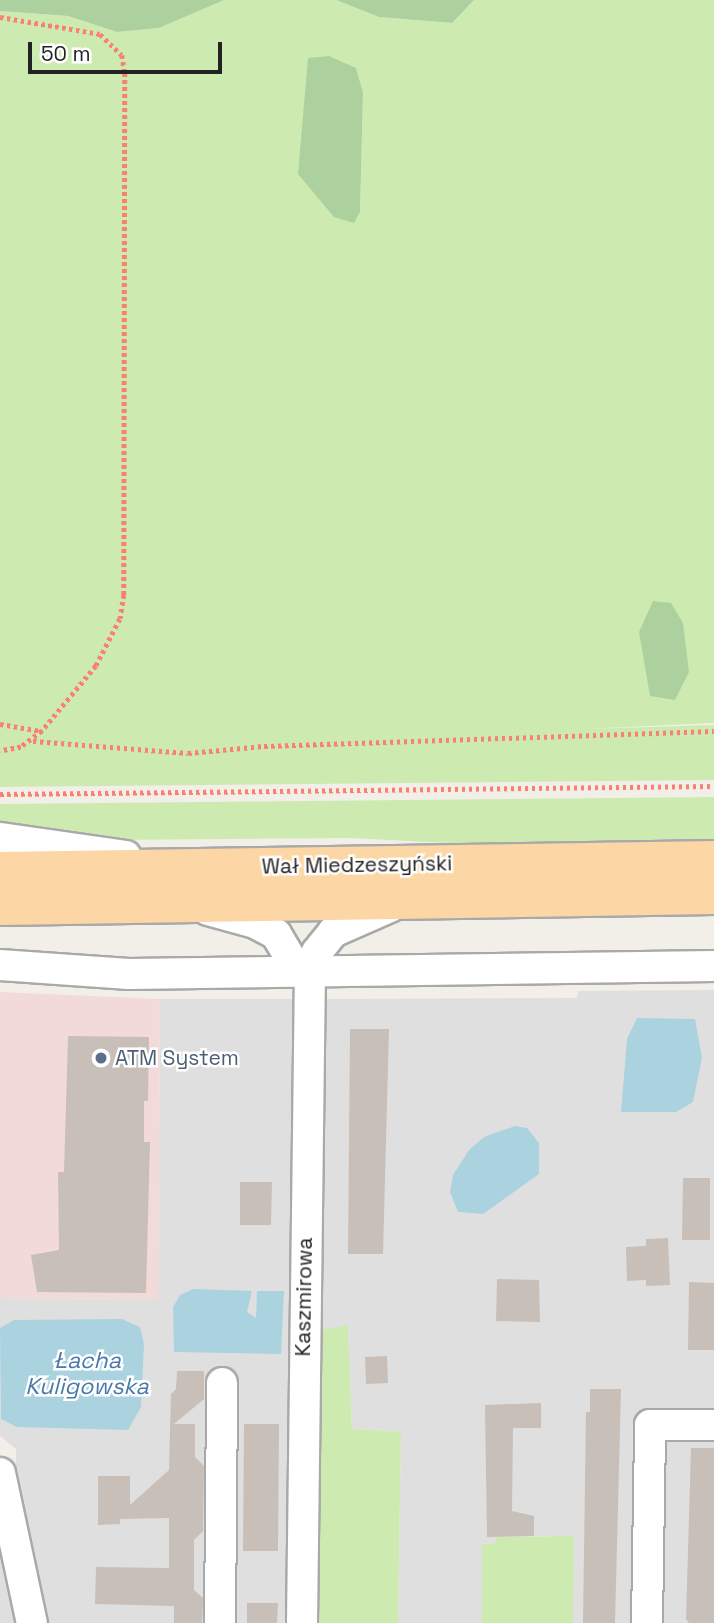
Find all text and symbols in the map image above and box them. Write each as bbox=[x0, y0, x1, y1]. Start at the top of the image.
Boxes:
scale bar bbox=[32, 28, 226, 72]
text: 50 m bbox=[41, 40, 91, 67]
street label: Wał Miedzeszyński bbox=[261, 851, 453, 879]
place label: ATM System bbox=[115, 1045, 239, 1071]
marker: ATM System bbox=[93, 1050, 109, 1066]
street label: Kaszmirowa bbox=[290, 1237, 318, 1357]
water label: Łacha Kuligowska bbox=[25, 1346, 149, 1400]

